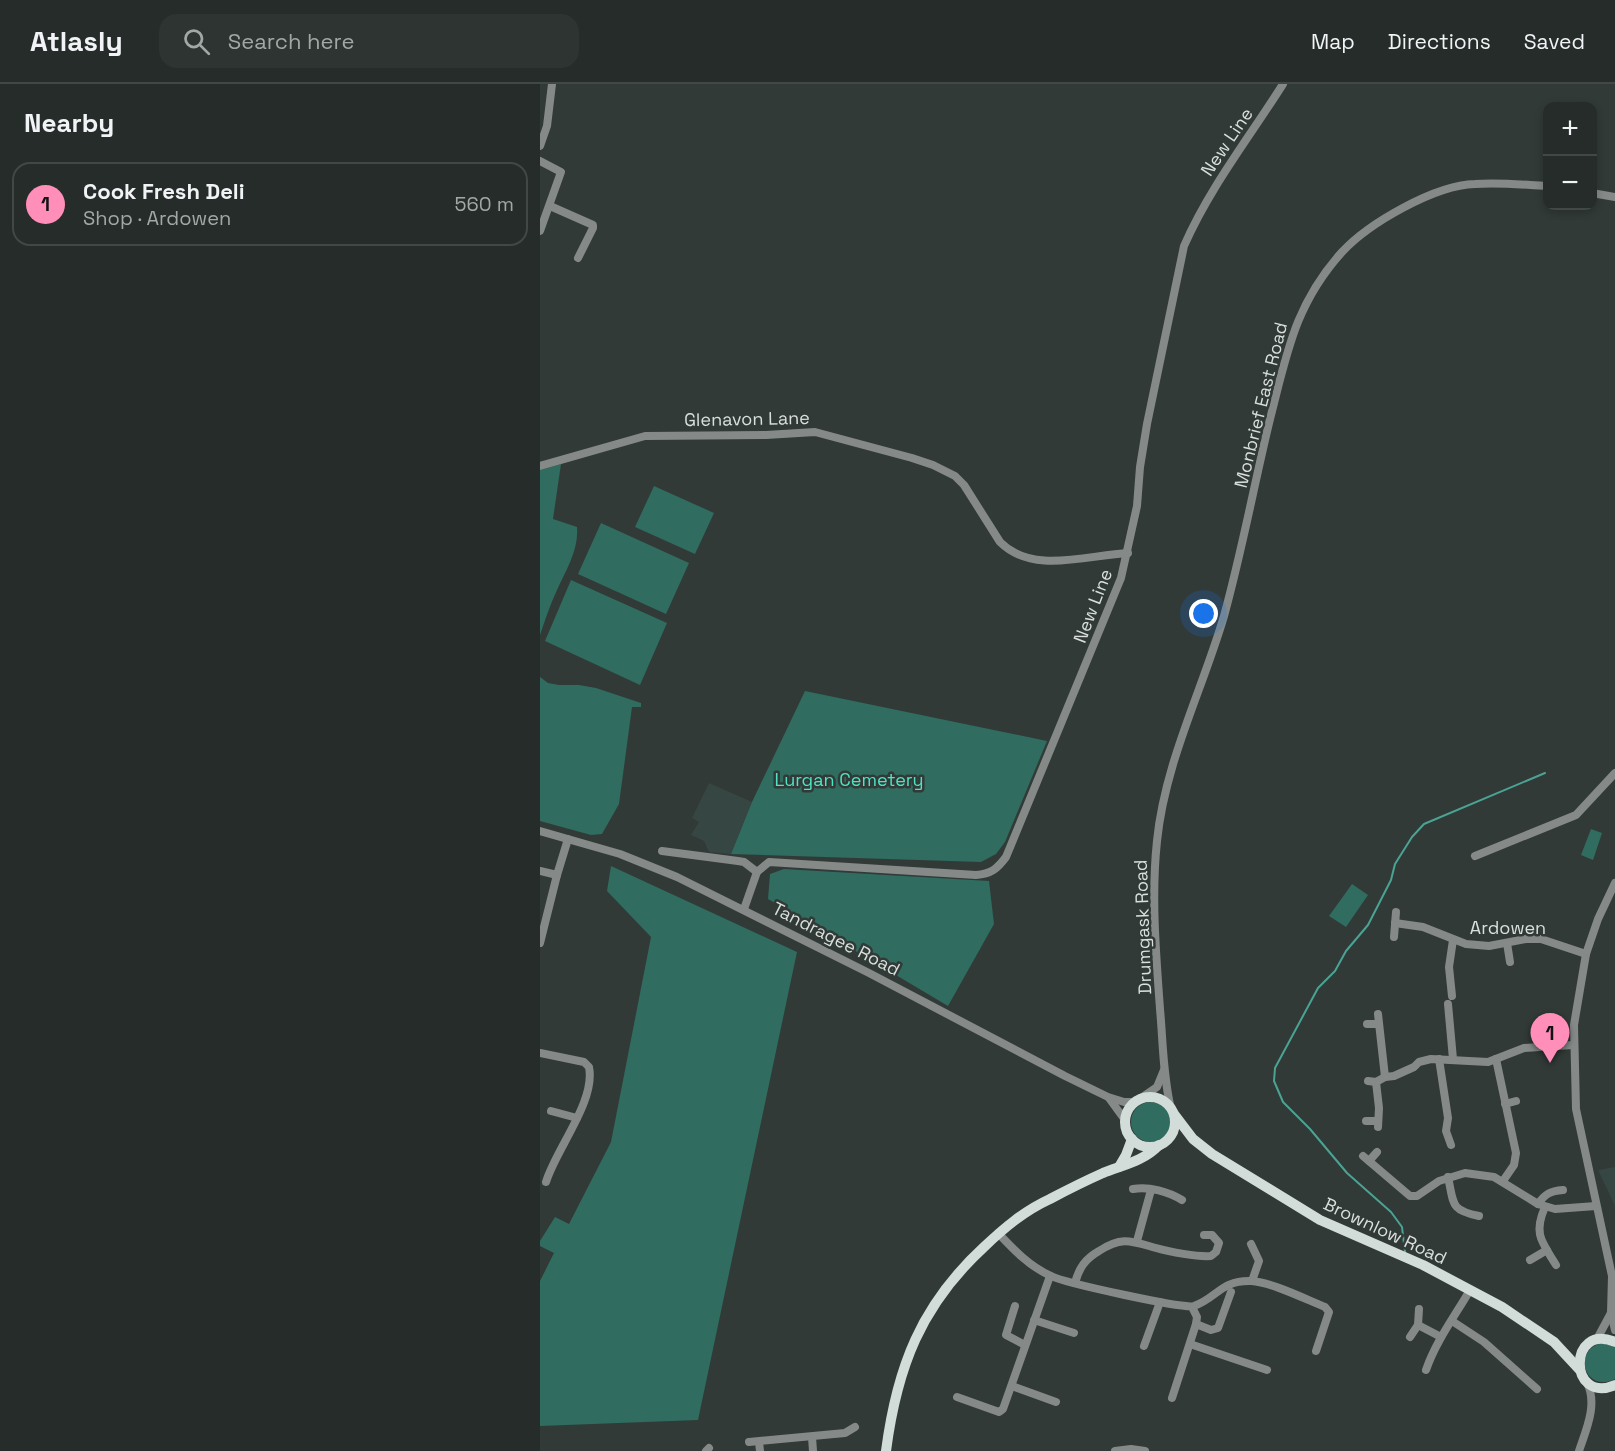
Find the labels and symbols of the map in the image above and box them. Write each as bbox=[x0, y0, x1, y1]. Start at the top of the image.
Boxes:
street label: New Line bbox=[1195, 103, 1258, 180]
street label: Monbrief East Road bbox=[1229, 320, 1292, 490]
street label: Glenavon Lane bbox=[684, 406, 810, 431]
street label: New Line bbox=[1068, 566, 1117, 646]
your location bbox=[1189, 599, 1218, 628]
park label: Lurgan Cemetery bbox=[774, 768, 924, 791]
street label: Drumgask Road bbox=[1129, 859, 1156, 995]
street label: Tandragee Road bbox=[769, 896, 904, 981]
street label: Ardowen bbox=[1470, 916, 1546, 939]
pin: 1 bbox=[1530, 1014, 1570, 1063]
street label: Brownlow Road bbox=[1320, 1192, 1450, 1269]

